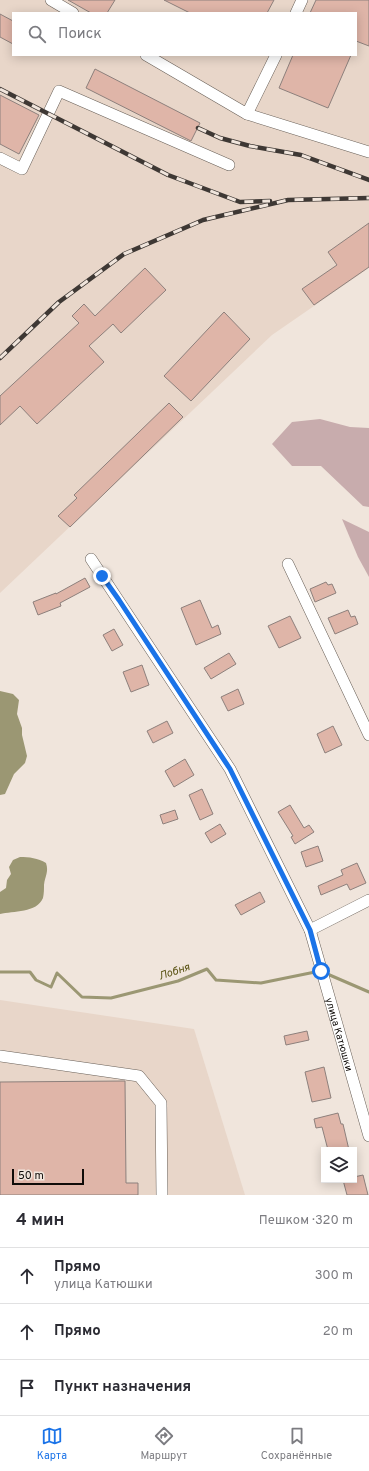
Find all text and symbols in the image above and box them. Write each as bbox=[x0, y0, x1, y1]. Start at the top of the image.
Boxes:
search box bbox=[12, 12, 357, 56]
icon: search bbox=[26, 23, 48, 45]
text: Поиск bbox=[58, 25, 102, 44]
route end bbox=[93, 567, 111, 585]
water label: Лобня bbox=[157, 960, 192, 984]
route start bbox=[312, 962, 330, 980]
street label: улица Катюшки bbox=[322, 996, 355, 1073]
map controls bbox=[321, 1147, 357, 1183]
button: layers bbox=[321, 1147, 357, 1183]
scale bar bbox=[12, 1167, 84, 1186]
text: 50 m bbox=[18, 1169, 44, 1183]
text: 4 мин bbox=[16, 1210, 64, 1232]
text: Пешком · 320 m bbox=[259, 1213, 353, 1229]
text: Прямо bbox=[54, 1258, 101, 1277]
icon: ahead bbox=[16, 1265, 38, 1287]
text: 300 m bbox=[315, 1268, 353, 1284]
text: улица Катюшки bbox=[54, 1277, 153, 1293]
icon: ahead bbox=[16, 1321, 38, 1343]
text: Прямо bbox=[54, 1322, 101, 1341]
text: 20 m bbox=[323, 1324, 353, 1340]
icon: arrive bbox=[16, 1377, 38, 1399]
text: Пункт назначения bbox=[54, 1378, 191, 1397]
tab: Карта bbox=[37, 1425, 67, 1463]
tab: Маршрут bbox=[140, 1425, 187, 1463]
tab: Сохранённые bbox=[261, 1425, 332, 1463]

